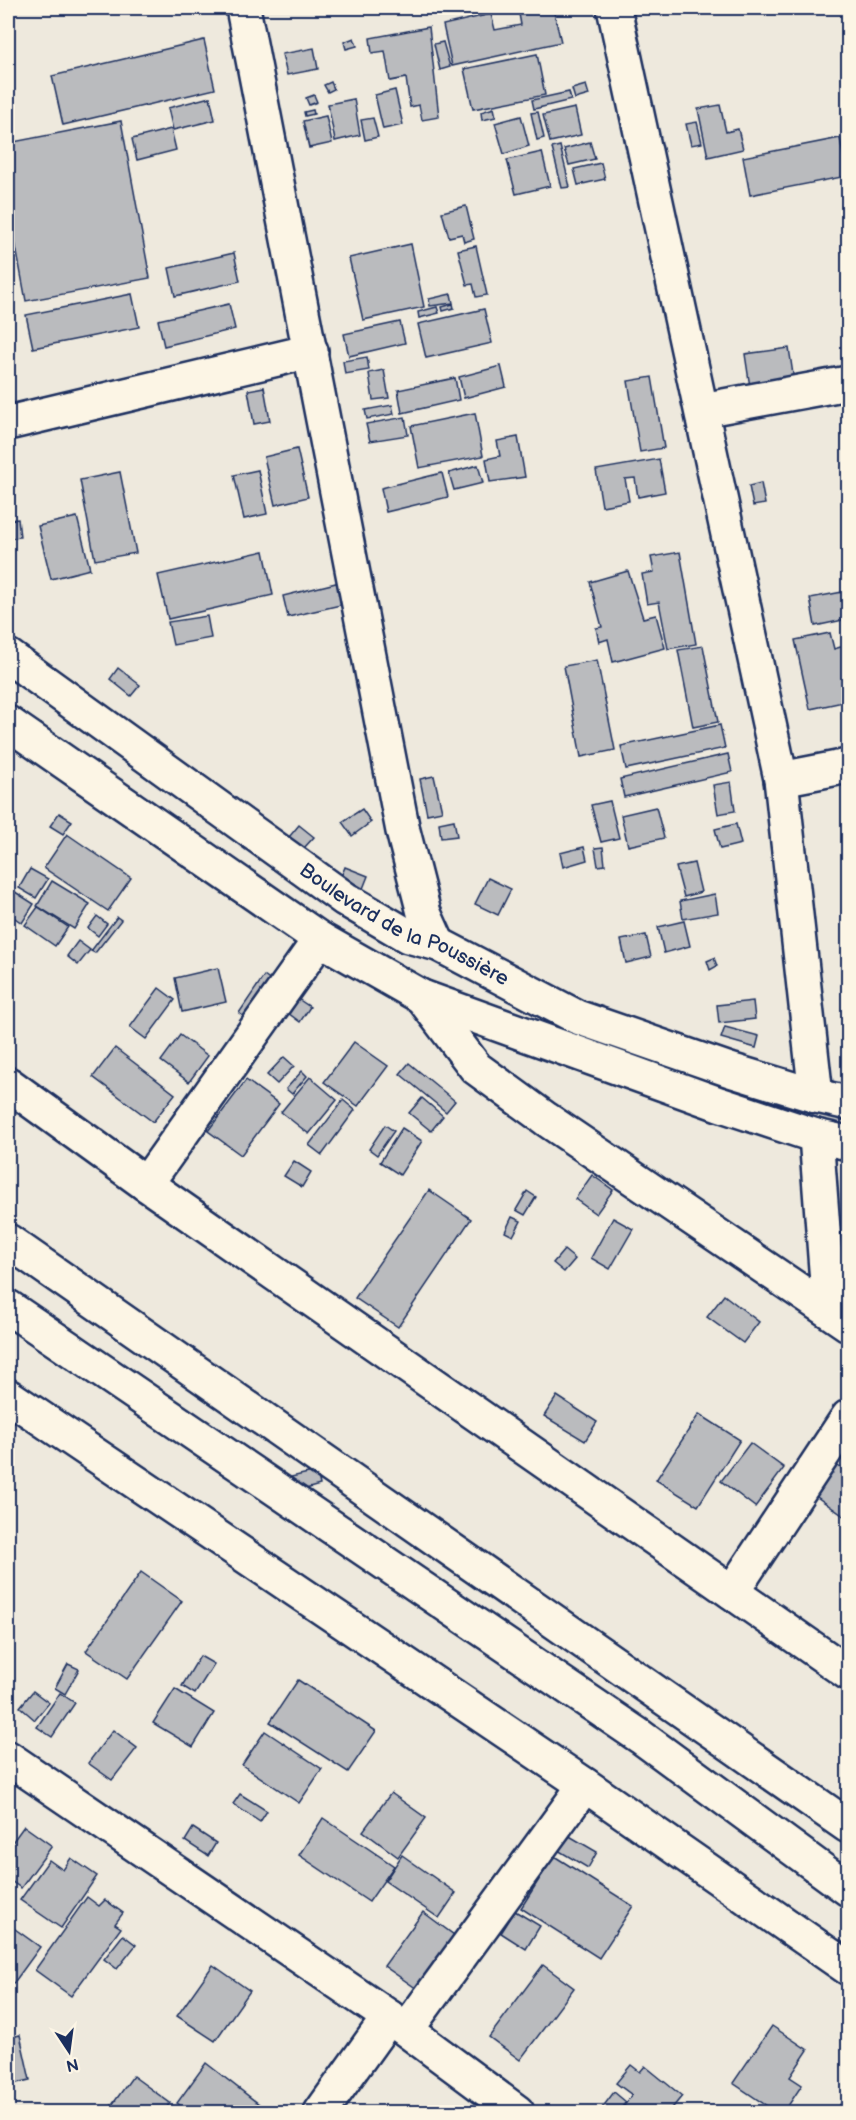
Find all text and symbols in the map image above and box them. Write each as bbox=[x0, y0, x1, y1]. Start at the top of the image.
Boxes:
street label: Boulevard de la Poussière bbox=[295, 858, 513, 991]
north arrow bbox=[39, 2021, 99, 2081]
text: N bbox=[64, 2054, 80, 2075]

